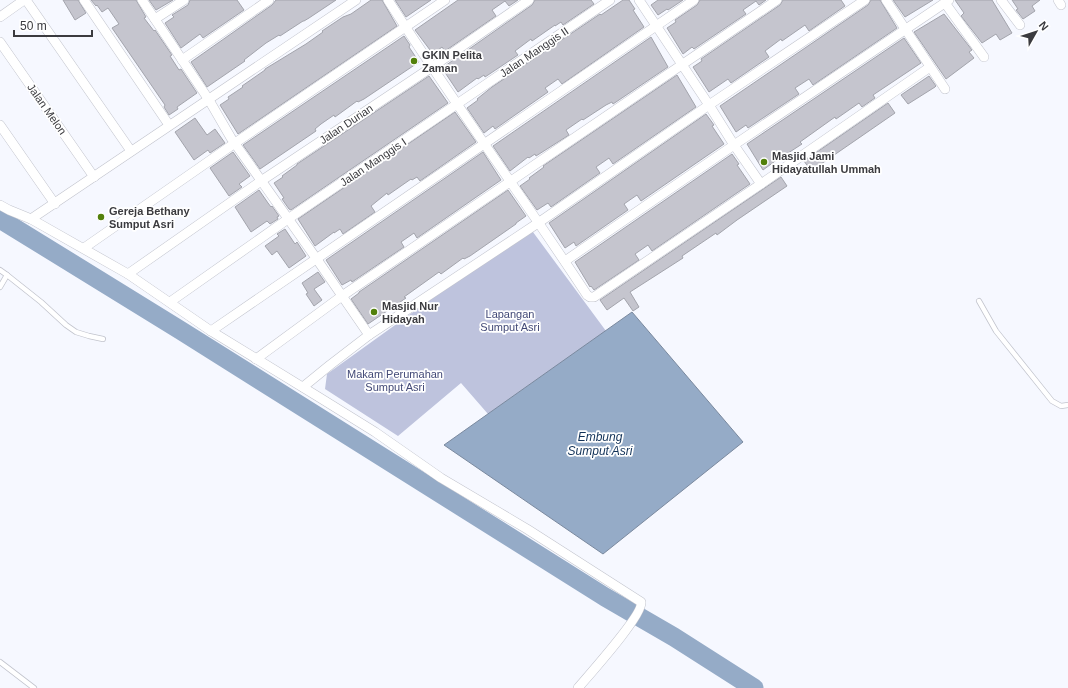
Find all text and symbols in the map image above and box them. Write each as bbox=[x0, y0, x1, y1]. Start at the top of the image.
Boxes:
scale bar bbox=[14, 12, 92, 38]
north arrow bbox=[1016, 12, 1056, 52]
text: 50 m bbox=[20, 19, 47, 33]
text: N bbox=[1037, 19, 1051, 33]
street label: Jalan Manggis II bbox=[497, 25, 571, 79]
place label: GKIN Pelita Zaman bbox=[422, 49, 483, 74]
marker: GKIN Pelita Zaman bbox=[409, 56, 419, 66]
street label: Jalan Melon bbox=[25, 81, 69, 137]
street label: Jalan Durian bbox=[317, 102, 375, 146]
street label: Jalan Manggis I bbox=[338, 135, 408, 189]
place label: Masjid Jami Hidayatullah Ummah bbox=[772, 150, 881, 175]
marker: Masjid Jami Hidayatullah Ummah bbox=[759, 157, 769, 167]
place label: Gereja Bethany Sumput Asri bbox=[109, 205, 191, 230]
marker: Gereja Bethany Sumput Asri bbox=[96, 212, 106, 222]
place label: Masjid Nur Hidayah bbox=[382, 300, 439, 325]
marker: Masjid Nur Hidayah bbox=[369, 307, 379, 317]
park label: Lapangan Sumput Asri bbox=[480, 308, 540, 333]
park label: Makam Perumahan Sumput Asri bbox=[347, 368, 443, 393]
water label: Embung Sumput Asri bbox=[568, 430, 633, 458]

